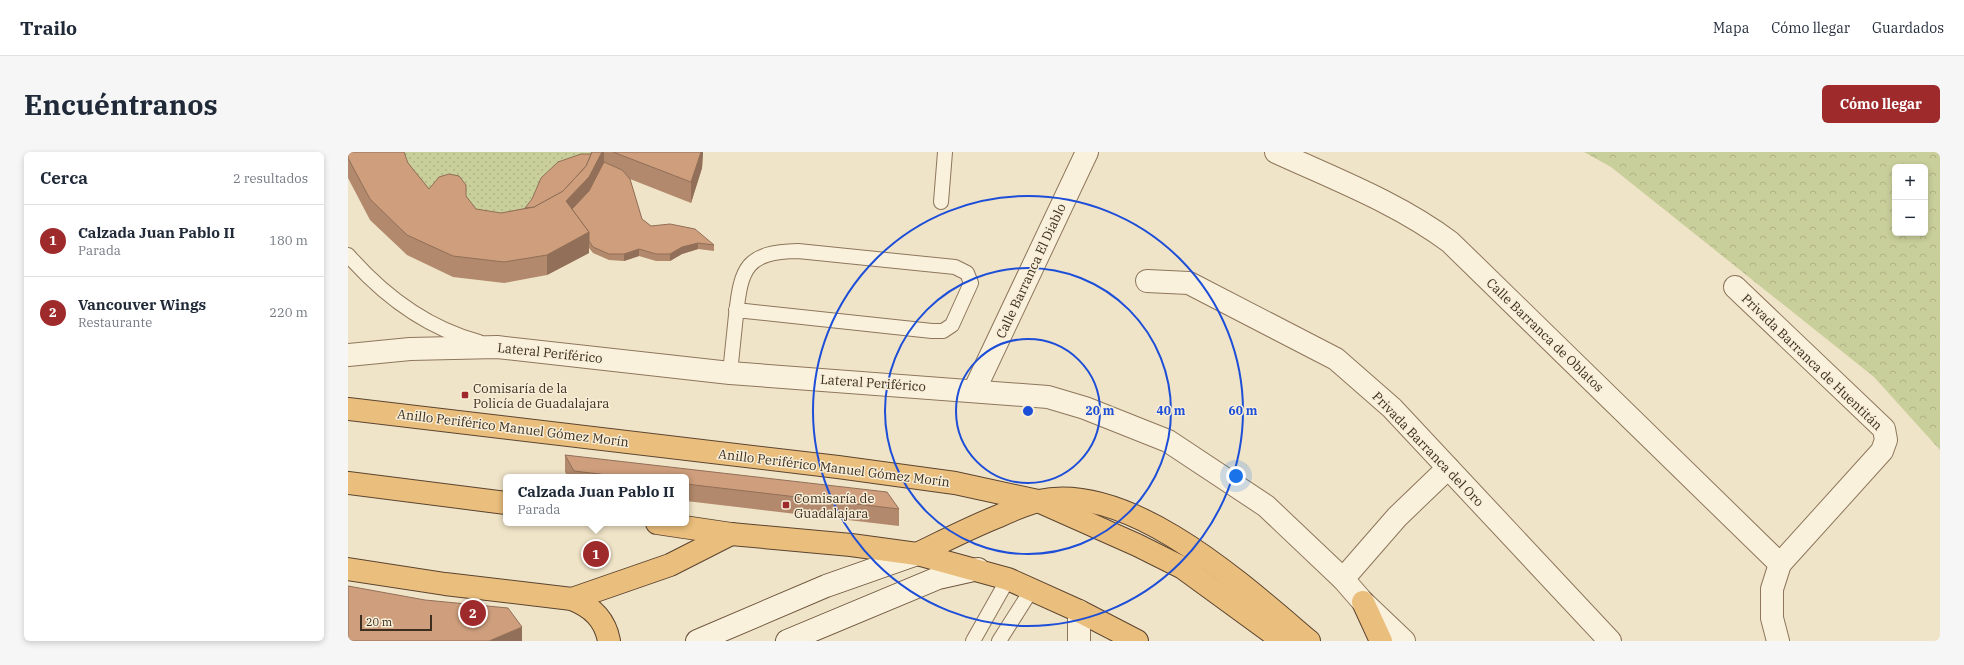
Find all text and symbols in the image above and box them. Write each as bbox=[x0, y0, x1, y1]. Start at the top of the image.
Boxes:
text: Trailo bbox=[20, 16, 77, 40]
text: Mapa bbox=[1713, 19, 1749, 37]
text: Cómo llegar bbox=[1771, 19, 1850, 37]
text: Guardados bbox=[1872, 19, 1944, 37]
button: Cómo llegar bbox=[1822, 85, 1940, 123]
text: Encuéntranos bbox=[24, 86, 218, 123]
map controls bbox=[1892, 164, 1928, 236]
button: + bbox=[1892, 164, 1928, 200]
text: Cerca bbox=[40, 167, 88, 189]
text: 2 resultados bbox=[233, 170, 308, 187]
button: − bbox=[1892, 200, 1928, 236]
street label: Calle Barranca El Diablo bbox=[992, 201, 1070, 341]
text: Calzada Juan Pablo II bbox=[78, 223, 235, 242]
text: 1 bbox=[49, 232, 57, 249]
text: 180 m bbox=[269, 232, 308, 249]
text: Parada bbox=[78, 242, 121, 259]
street label: Calle Barranca de Oblatos bbox=[1483, 274, 1607, 396]
street label: Privada Barranca de Huentitán bbox=[1738, 290, 1886, 434]
text: Vancouver Wings bbox=[78, 295, 206, 314]
text: 2 bbox=[49, 304, 57, 321]
text: 220 m bbox=[269, 304, 308, 321]
text: Restaurante bbox=[78, 314, 152, 331]
street label: Lateral Periférico bbox=[496, 339, 604, 367]
street label: Lateral Periférico bbox=[820, 371, 926, 395]
place label: Comisaría de la Policía de Guadalajara bbox=[473, 380, 609, 412]
street label: Privada Barranca del Oro bbox=[1369, 388, 1487, 510]
marker: Comisaría de la Policía de Guadalajara bbox=[460, 390, 470, 400]
text: 20 m bbox=[1086, 403, 1115, 418]
text: 40 m bbox=[1157, 403, 1186, 418]
text: 60 m bbox=[1229, 403, 1258, 418]
centre of rings bbox=[1021, 404, 1035, 418]
street label: Anillo Periférico Manuel Gómez Morín bbox=[396, 405, 630, 451]
street label: Anillo Periférico Manuel Gómez Morín bbox=[717, 445, 951, 491]
your location bbox=[1226, 466, 1246, 486]
popup bbox=[503, 474, 689, 526]
text: Calzada Juan Pablo II bbox=[518, 482, 674, 501]
place label: Comisaría de Guadalajara bbox=[794, 490, 874, 522]
marker: Comisaría de Guadalajara bbox=[781, 500, 791, 510]
text: Parada bbox=[518, 501, 560, 518]
pin: 1 bbox=[583, 539, 609, 569]
pin: 2 bbox=[460, 598, 486, 628]
scale bar bbox=[360, 613, 432, 632]
text: 20 m bbox=[366, 615, 392, 629]

